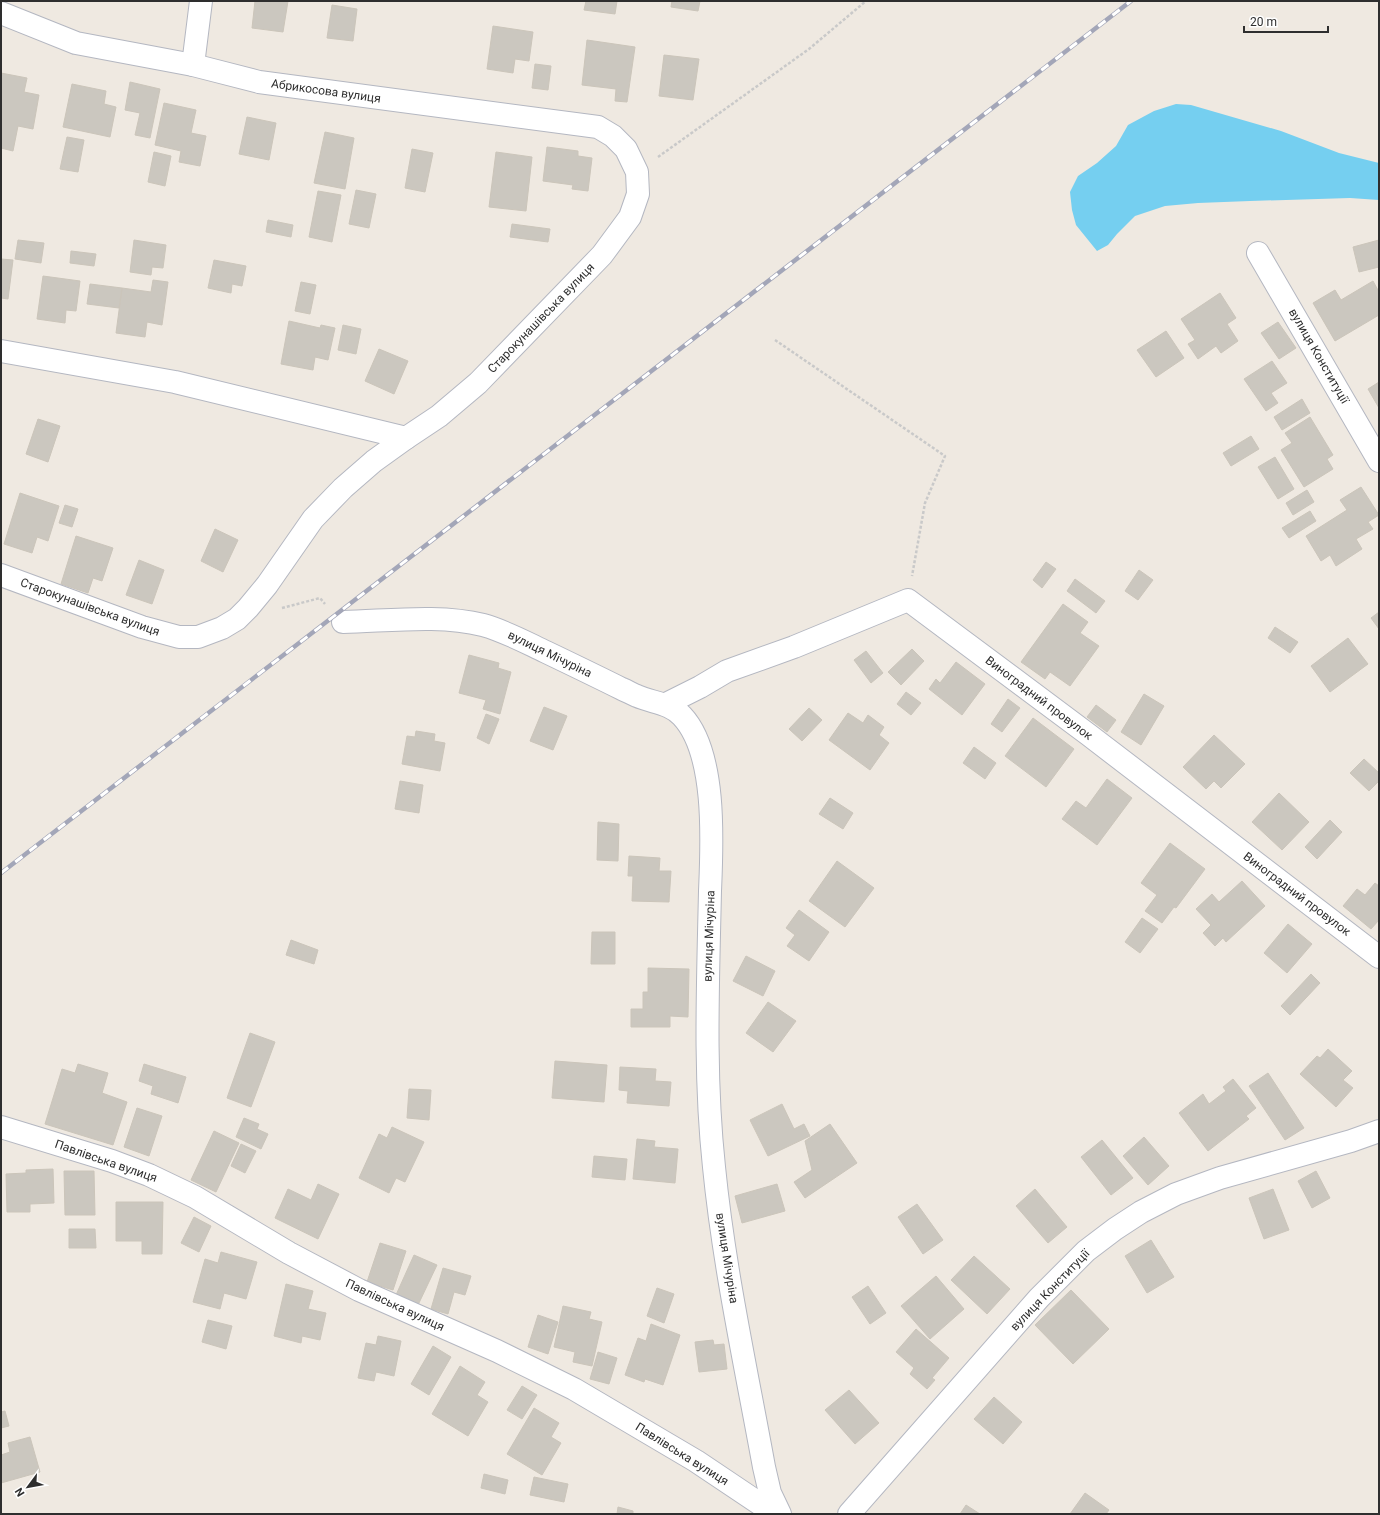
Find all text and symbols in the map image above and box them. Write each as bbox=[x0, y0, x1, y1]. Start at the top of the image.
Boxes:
scale bar bbox=[1244, 8, 1328, 34]
text: 20 m bbox=[1250, 15, 1277, 29]
street label: Абрикосова вулиця bbox=[270, 76, 382, 106]
street label: Старокунашівська вулиця bbox=[485, 260, 597, 376]
street label: вулиця Конституції bbox=[1286, 306, 1352, 407]
street label: Старокунашівська вулиця bbox=[18, 575, 162, 639]
street label: вулиця Мічуріна bbox=[506, 628, 594, 680]
street label: Виноградний провулок bbox=[983, 653, 1096, 743]
street label: Виноградний провулок bbox=[1241, 849, 1354, 939]
street label: вулиця Мічуріна bbox=[700, 890, 718, 982]
street label: Павлівська вулиця bbox=[53, 1137, 159, 1185]
street label: вулиця Мічуріна bbox=[713, 1212, 741, 1304]
street label: вулиця Конституції bbox=[1008, 1246, 1093, 1334]
street label: Павлівська вулиця bbox=[343, 1276, 447, 1334]
street label: Павлівська вулиця bbox=[633, 1420, 731, 1488]
north arrow bbox=[8, 1467, 48, 1507]
text: N bbox=[12, 1485, 28, 1499]

